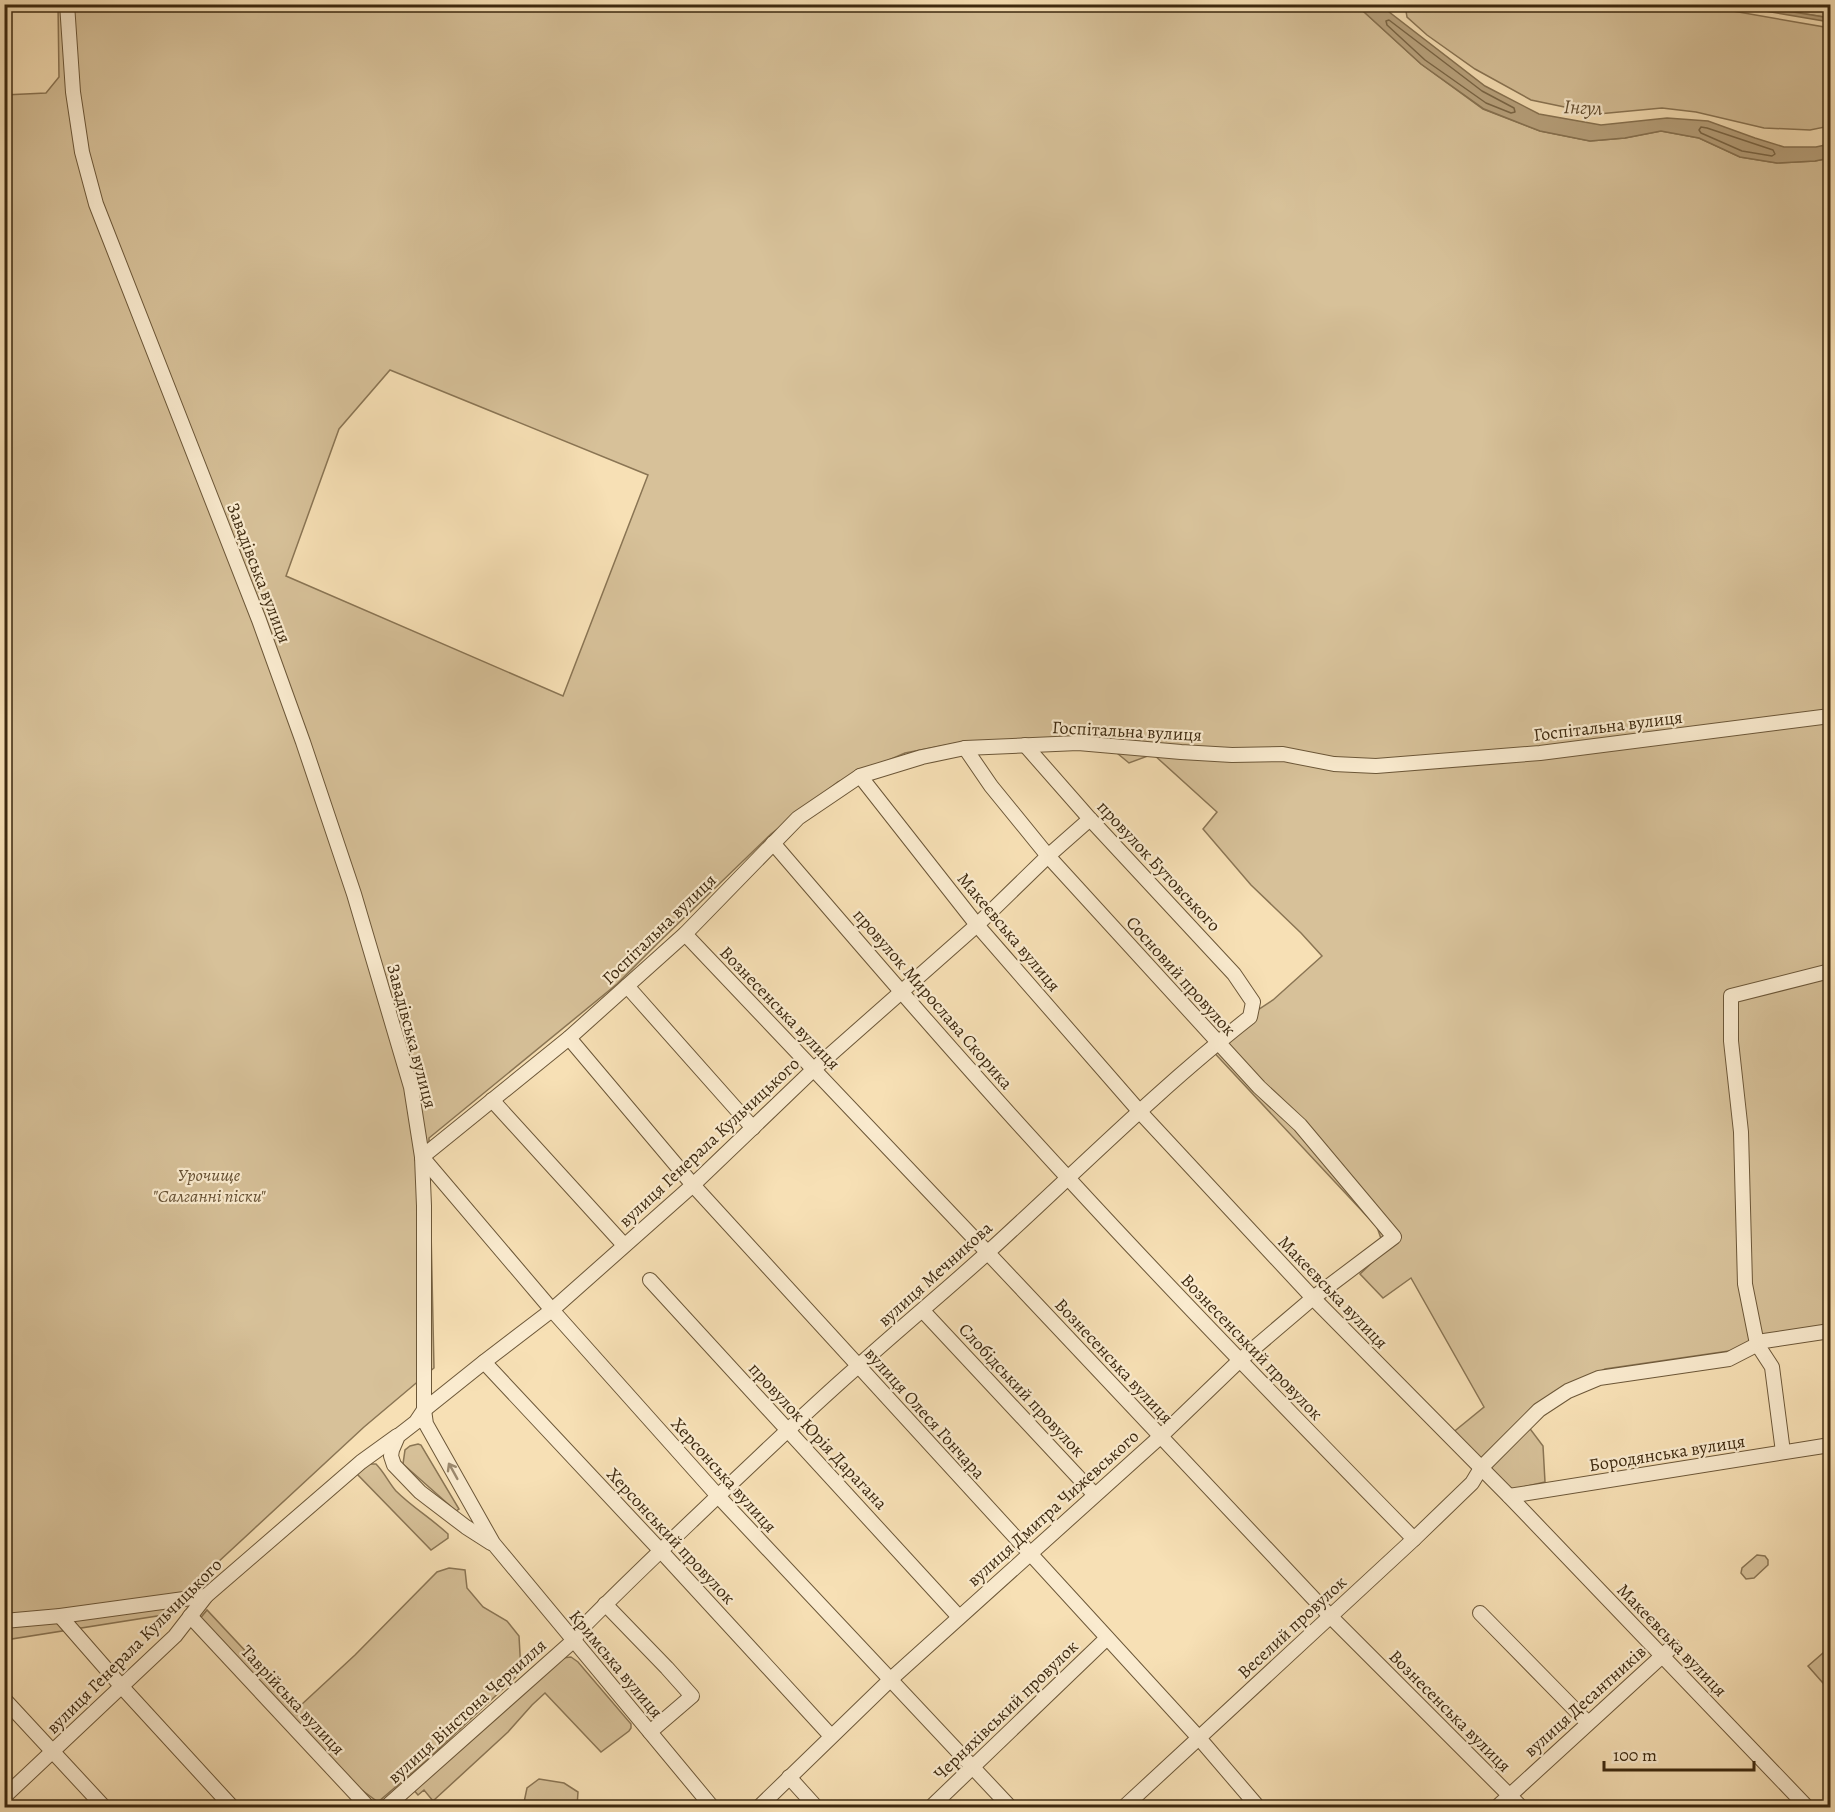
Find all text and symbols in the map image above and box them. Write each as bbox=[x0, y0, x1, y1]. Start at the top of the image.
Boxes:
water label: Інгул bbox=[1563, 93, 1603, 122]
street label: Завадівська вулиця bbox=[221, 499, 297, 647]
street label: Госпітальна вулиця bbox=[1532, 705, 1684, 747]
street label: Госпітальна вулиця bbox=[1051, 715, 1203, 747]
street label: провулок Бутовського bbox=[1092, 795, 1226, 937]
street label: Макеєвська вулиця bbox=[952, 867, 1066, 997]
street label: Госпітальна вулиця bbox=[597, 868, 721, 990]
street label: провулок Мирослава Скорика bbox=[848, 903, 1019, 1095]
street label: Сосновий провулок bbox=[1121, 911, 1241, 1041]
street label: Вознесенська вулиця bbox=[715, 941, 845, 1075]
street label: Завадівська вулиця bbox=[381, 961, 443, 1111]
street label: вулиця Генерала Кульчицького bbox=[613, 1052, 805, 1232]
park label: Урочище "Салганні піски" bbox=[152, 1163, 266, 1208]
street label: вулиця Мечникова bbox=[873, 1216, 998, 1332]
street label: Макеєвська вулиця bbox=[1273, 1230, 1393, 1354]
street label: Вознесенський провулок bbox=[1176, 1269, 1328, 1425]
street label: Вознесенська вулиця bbox=[1049, 1293, 1179, 1429]
street label: Слобідський провулок bbox=[953, 1318, 1091, 1462]
street label: вулиця Олеся Гончара bbox=[859, 1342, 991, 1485]
street label: провулок Юрія Дарагана bbox=[743, 1357, 893, 1515]
street label: Херсонська вулиця bbox=[666, 1412, 782, 1538]
street label: вулиця Дмитра Чижевського bbox=[962, 1424, 1144, 1592]
street label: Бородянська вулиця bbox=[1587, 1429, 1747, 1477]
street label: Херсонський провулок bbox=[601, 1462, 741, 1610]
one-way arrow bbox=[447, 1463, 459, 1480]
street label: вулиця Генерала Кульчицького bbox=[41, 1553, 227, 1739]
street label: Веселий провулок bbox=[1232, 1570, 1352, 1684]
street label: Макеєвська вулиця bbox=[1612, 1578, 1732, 1702]
street label: Кримська вулиця bbox=[564, 1605, 668, 1723]
street label: вулиця Вінстона Черчилля bbox=[383, 1633, 551, 1789]
street label: Черняхівський провулок bbox=[929, 1635, 1083, 1785]
street label: Таврійська вулиця bbox=[236, 1640, 350, 1760]
street label: вулиця Десантників bbox=[1519, 1640, 1651, 1762]
street label: Вознесенська вулиця bbox=[1384, 1645, 1516, 1777]
scale bar bbox=[1604, 1734, 1754, 1772]
text: 100 m bbox=[1613, 1743, 1657, 1767]

